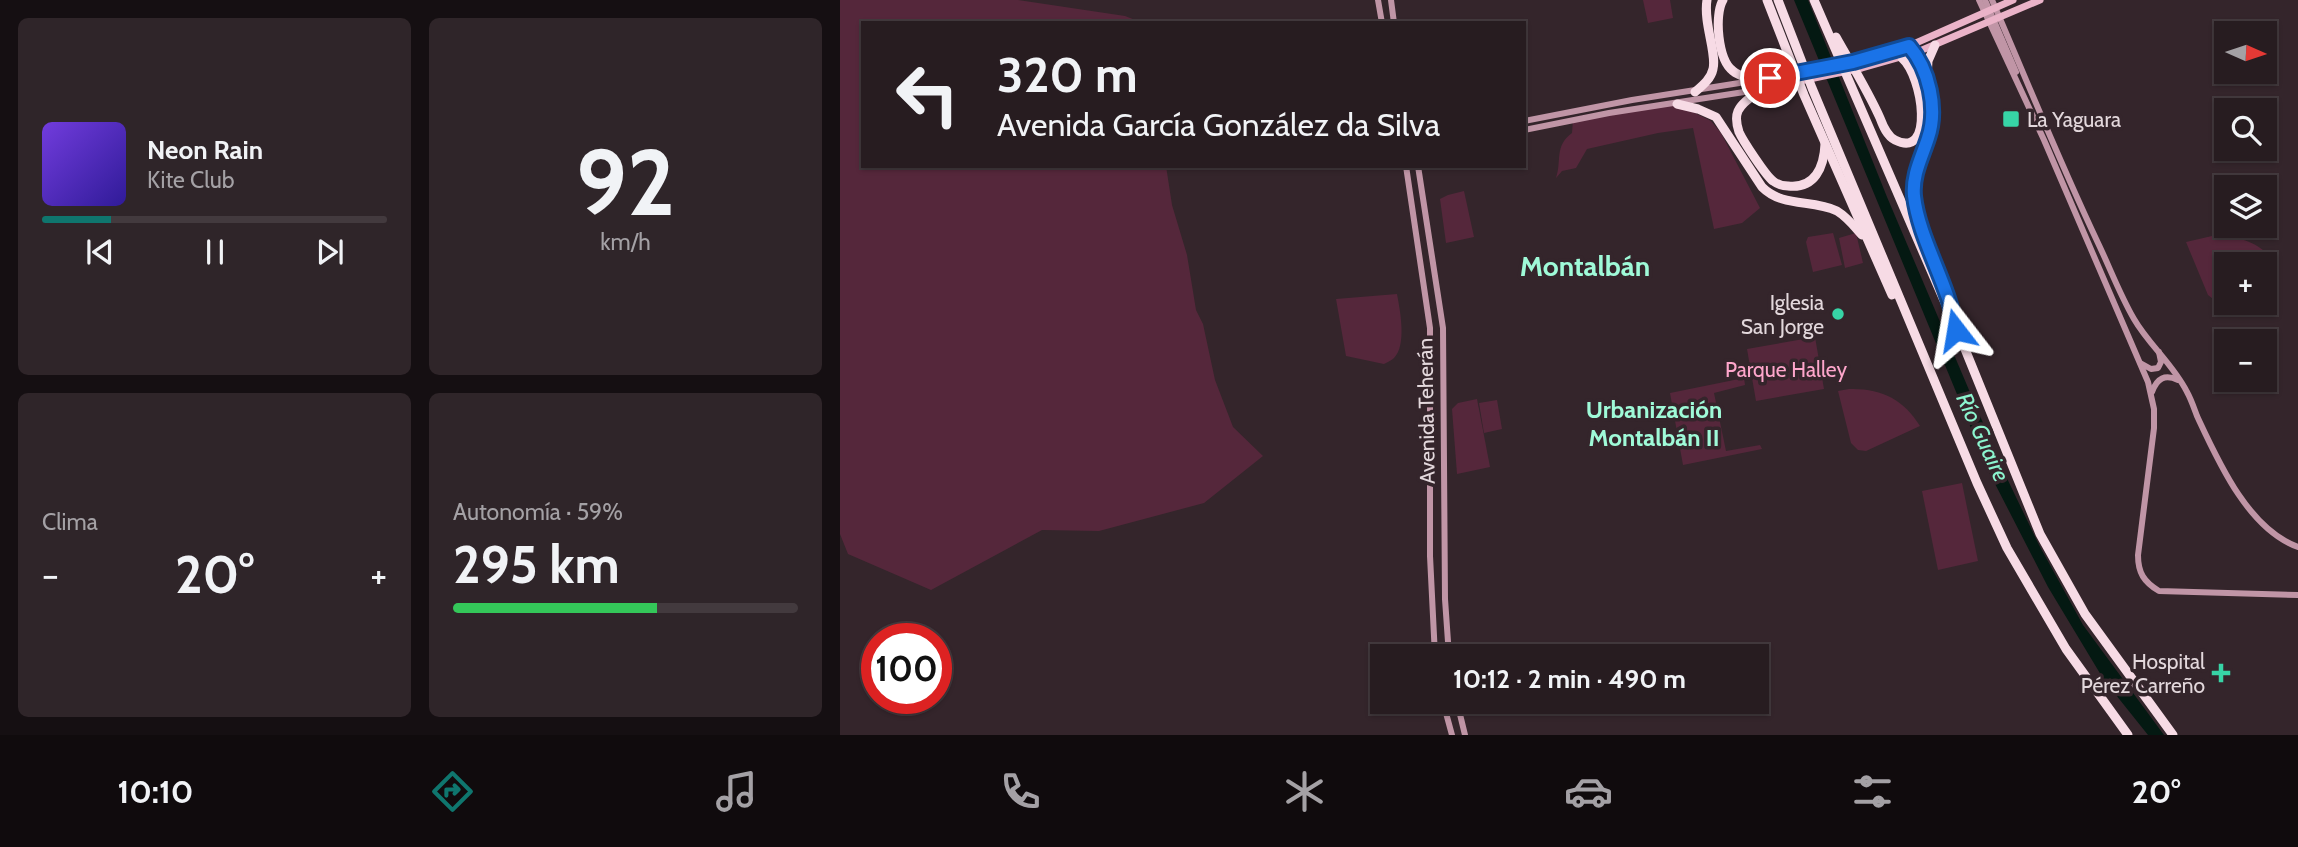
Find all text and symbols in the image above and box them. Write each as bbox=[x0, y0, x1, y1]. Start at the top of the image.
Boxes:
north arrow bbox=[2214, 21, 2277, 84]
map controls bbox=[2214, 21, 2277, 392]
text: 320 m bbox=[997, 45, 1138, 104]
pin bbox=[1740, 48, 1800, 108]
icon: left bbox=[882, 49, 973, 140]
icon: arrive bbox=[1751, 59, 1789, 97]
button: search bbox=[2214, 98, 2277, 161]
text: Avenida García González da Silva bbox=[997, 105, 1440, 144]
place label: La Yaguara bbox=[2027, 107, 2121, 132]
marker: La Yaguara bbox=[2001, 109, 2021, 129]
text: 92 bbox=[576, 127, 675, 238]
text: Neon Rain bbox=[147, 134, 263, 166]
text: Kite Club bbox=[147, 166, 234, 194]
button: layers bbox=[2214, 175, 2277, 238]
text: km/h bbox=[600, 228, 651, 256]
icon: previous bbox=[81, 233, 119, 271]
icon: pause bbox=[196, 233, 234, 271]
icon: next bbox=[311, 233, 349, 271]
district label: Montalbán bbox=[1520, 249, 1650, 283]
button: + bbox=[2214, 252, 2277, 315]
place label: Iglesia San Jorge bbox=[1741, 290, 1824, 339]
position arrow bbox=[1919, 293, 1993, 367]
marker: Iglesia San Jorge bbox=[1830, 306, 1846, 322]
button: − bbox=[2214, 329, 2277, 392]
street label: Avenida Teherán bbox=[1412, 338, 1440, 484]
park label: Parque Halley bbox=[1725, 357, 1847, 382]
water label: Río Guaire bbox=[1950, 388, 2016, 486]
district label: Urbanización Montalbán II bbox=[1586, 395, 1722, 452]
text: Autonomía · 59% bbox=[453, 498, 623, 526]
text: Clima bbox=[42, 508, 98, 536]
text: 295 km bbox=[453, 533, 620, 596]
text: 20° bbox=[175, 543, 254, 606]
text: − bbox=[42, 551, 59, 598]
text: + bbox=[370, 551, 387, 598]
speed limit sign: 100 bbox=[861, 623, 952, 714]
place label: Hospital Pérez Carreño bbox=[2081, 649, 2205, 698]
text: 10:12 · 2 min · 490 m bbox=[1453, 663, 1686, 695]
marker: Hospital Pérez Carreño bbox=[2211, 663, 2231, 683]
icon: directions bbox=[428, 767, 477, 816]
icon: music bbox=[712, 767, 761, 816]
icon: phone bbox=[996, 767, 1045, 816]
icon: climate bbox=[1280, 767, 1329, 816]
icon: car bbox=[1564, 767, 1613, 816]
icon: filters bbox=[1848, 767, 1897, 816]
text: 10:10 bbox=[117, 772, 193, 811]
text: 20° bbox=[2132, 772, 2180, 811]

